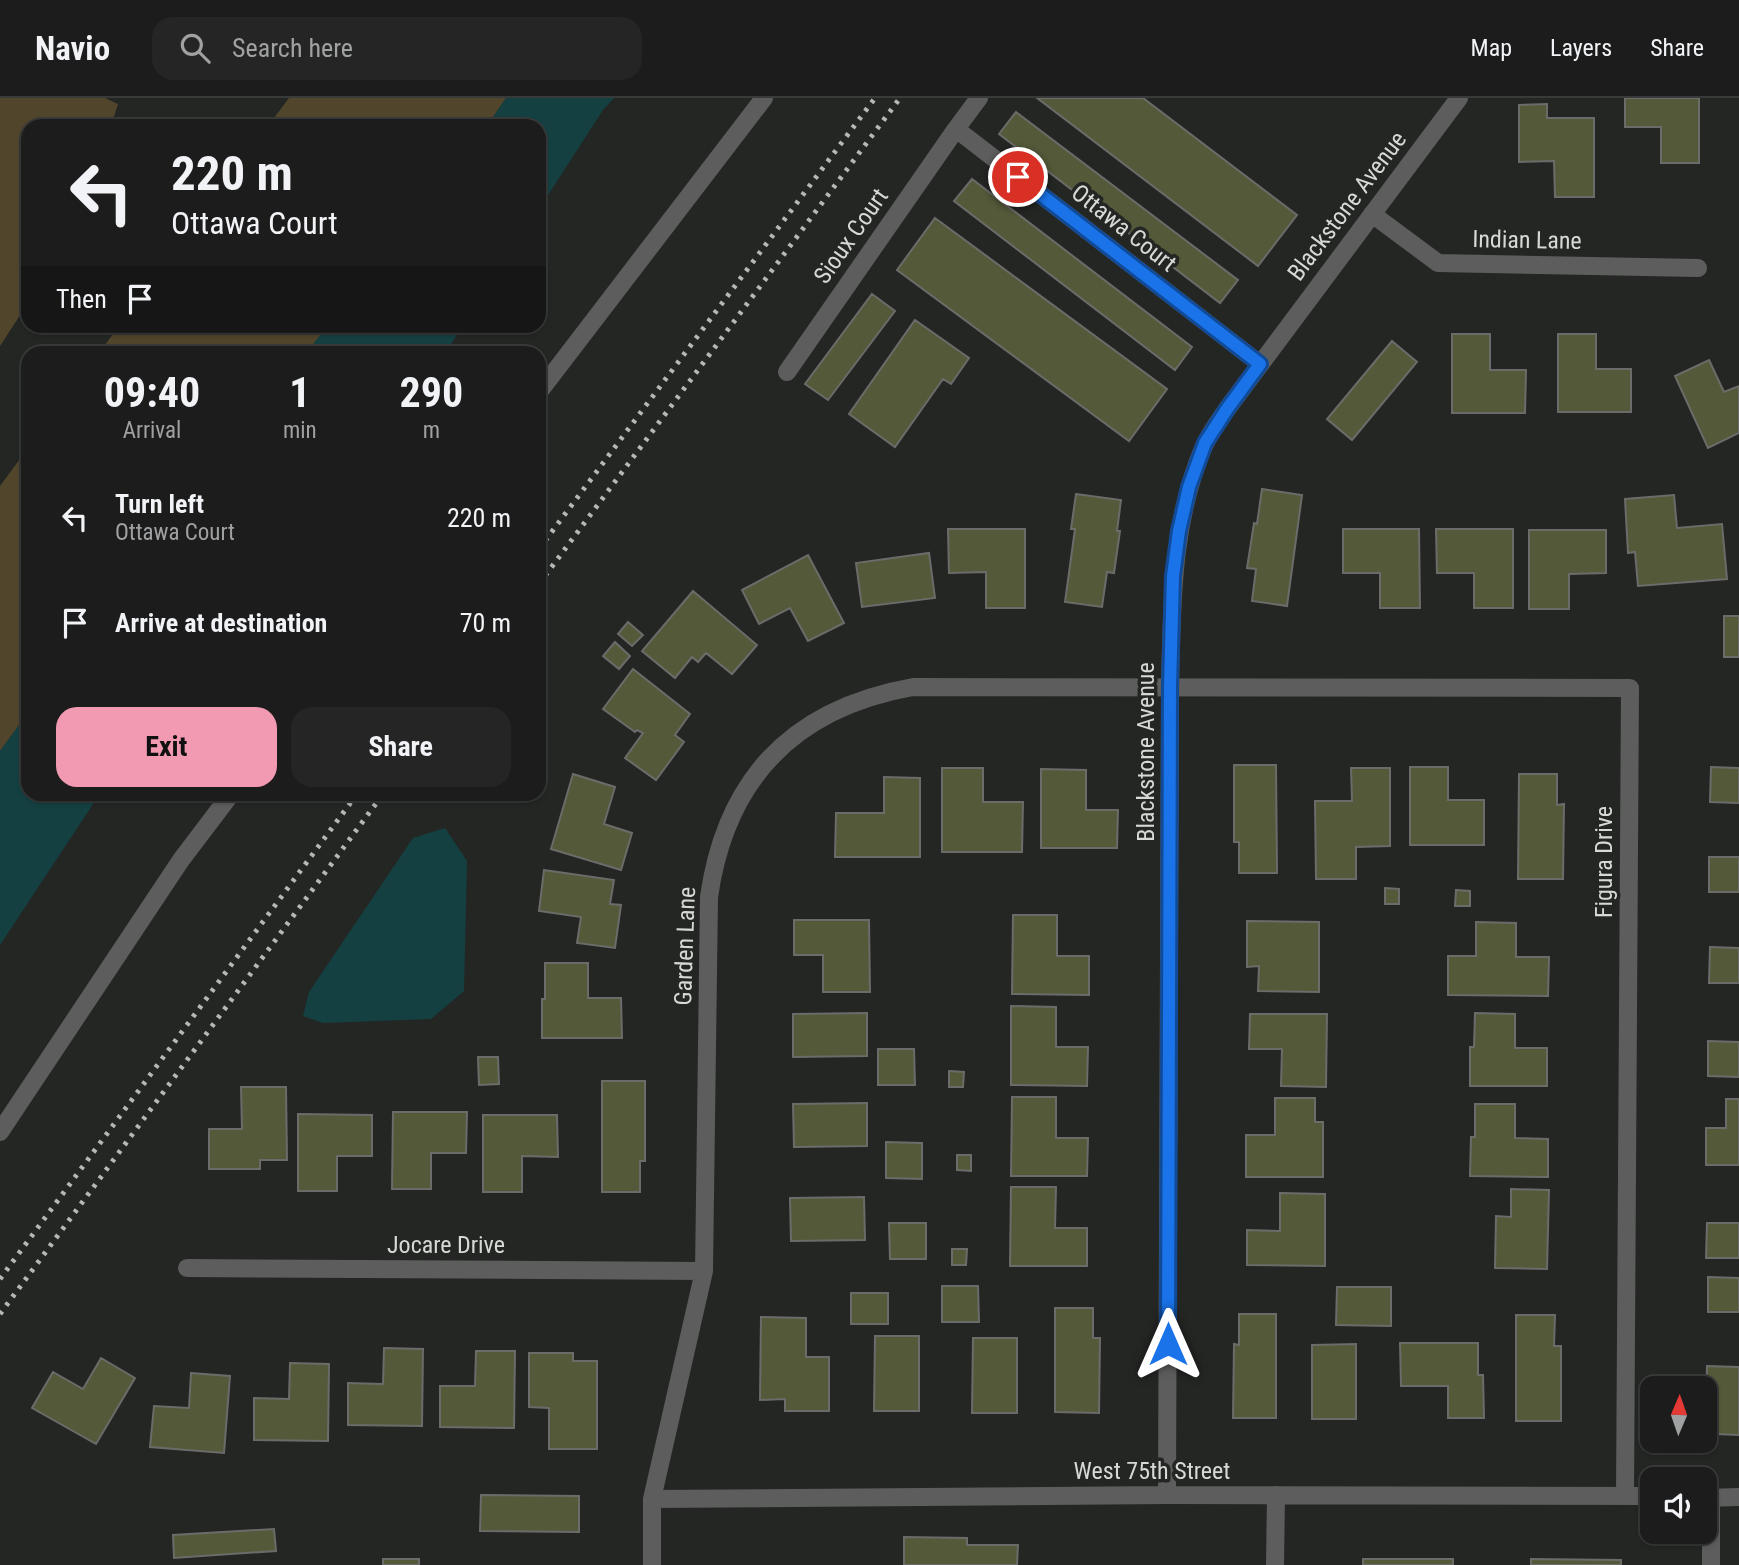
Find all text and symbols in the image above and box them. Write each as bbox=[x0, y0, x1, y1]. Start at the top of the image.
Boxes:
search box bbox=[152, 17, 642, 80]
text: Navio bbox=[35, 29, 110, 68]
icon: search bbox=[176, 29, 214, 67]
text: Search here bbox=[232, 33, 353, 63]
text: Map bbox=[1471, 34, 1512, 62]
text: Layers bbox=[1550, 34, 1612, 62]
text: Share bbox=[1650, 34, 1704, 62]
street label: Blackstone Avenue bbox=[1282, 126, 1412, 286]
text: 220 m bbox=[171, 145, 293, 202]
icon: left bbox=[56, 147, 147, 238]
pin bbox=[988, 147, 1048, 207]
icon: arrive bbox=[999, 158, 1037, 196]
street label: Ottawa Court bbox=[1066, 178, 1182, 278]
street label: Sioux Court bbox=[808, 183, 894, 289]
text: Ottawa Court bbox=[171, 204, 338, 242]
street label: Indian Lane bbox=[1472, 225, 1582, 255]
icon: arrive bbox=[121, 280, 159, 318]
text: Then bbox=[56, 284, 107, 314]
text: 09:40 bbox=[104, 368, 200, 417]
text: 1 bbox=[289, 368, 310, 417]
text: 290 bbox=[399, 368, 463, 417]
text: Arrival bbox=[123, 417, 181, 444]
text: min bbox=[283, 417, 317, 444]
text: m bbox=[423, 417, 440, 444]
text: Turn left bbox=[115, 489, 204, 519]
icon: left bbox=[56, 499, 94, 537]
text: 220 m bbox=[447, 503, 511, 533]
text: Ottawa Court bbox=[115, 519, 235, 546]
icon: arrive bbox=[56, 604, 94, 642]
text: Arrive at destination bbox=[115, 608, 327, 638]
text: 70 m bbox=[460, 608, 511, 638]
street label: Blackstone Avenue bbox=[1132, 662, 1160, 842]
button: Exit bbox=[56, 707, 277, 787]
button: Share bbox=[291, 707, 511, 787]
street label: Figura Drive bbox=[1590, 806, 1618, 918]
street label: Garden Lane bbox=[669, 886, 701, 1006]
street label: Jocare Drive bbox=[387, 1231, 505, 1259]
position arrow bbox=[1131, 1307, 1205, 1381]
north arrow bbox=[1640, 1376, 1717, 1452]
map controls bbox=[1640, 1376, 1717, 1544]
street label: West 75th Street bbox=[1074, 1457, 1230, 1485]
button: sound bbox=[1640, 1467, 1717, 1544]

